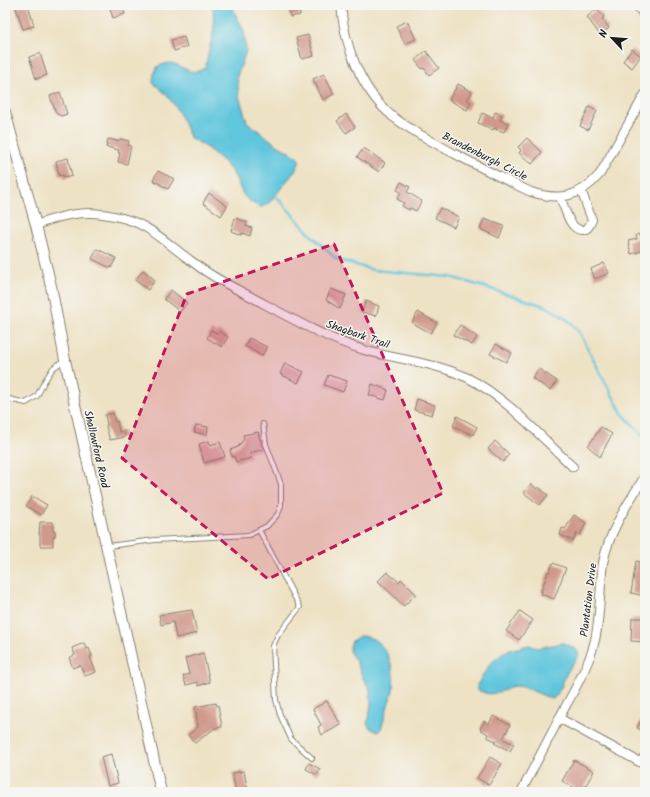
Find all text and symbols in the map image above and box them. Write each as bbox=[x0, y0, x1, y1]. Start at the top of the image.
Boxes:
north arrow bbox=[592, 18, 632, 58]
text: N bbox=[594, 27, 614, 41]
street label: Brandenburgh Circle bbox=[439, 128, 530, 186]
street label: Shagbark Trail bbox=[323, 316, 392, 354]
street label: Shallowford Road bbox=[78, 409, 114, 490]
street label: Plantation Drive bbox=[576, 562, 602, 638]

